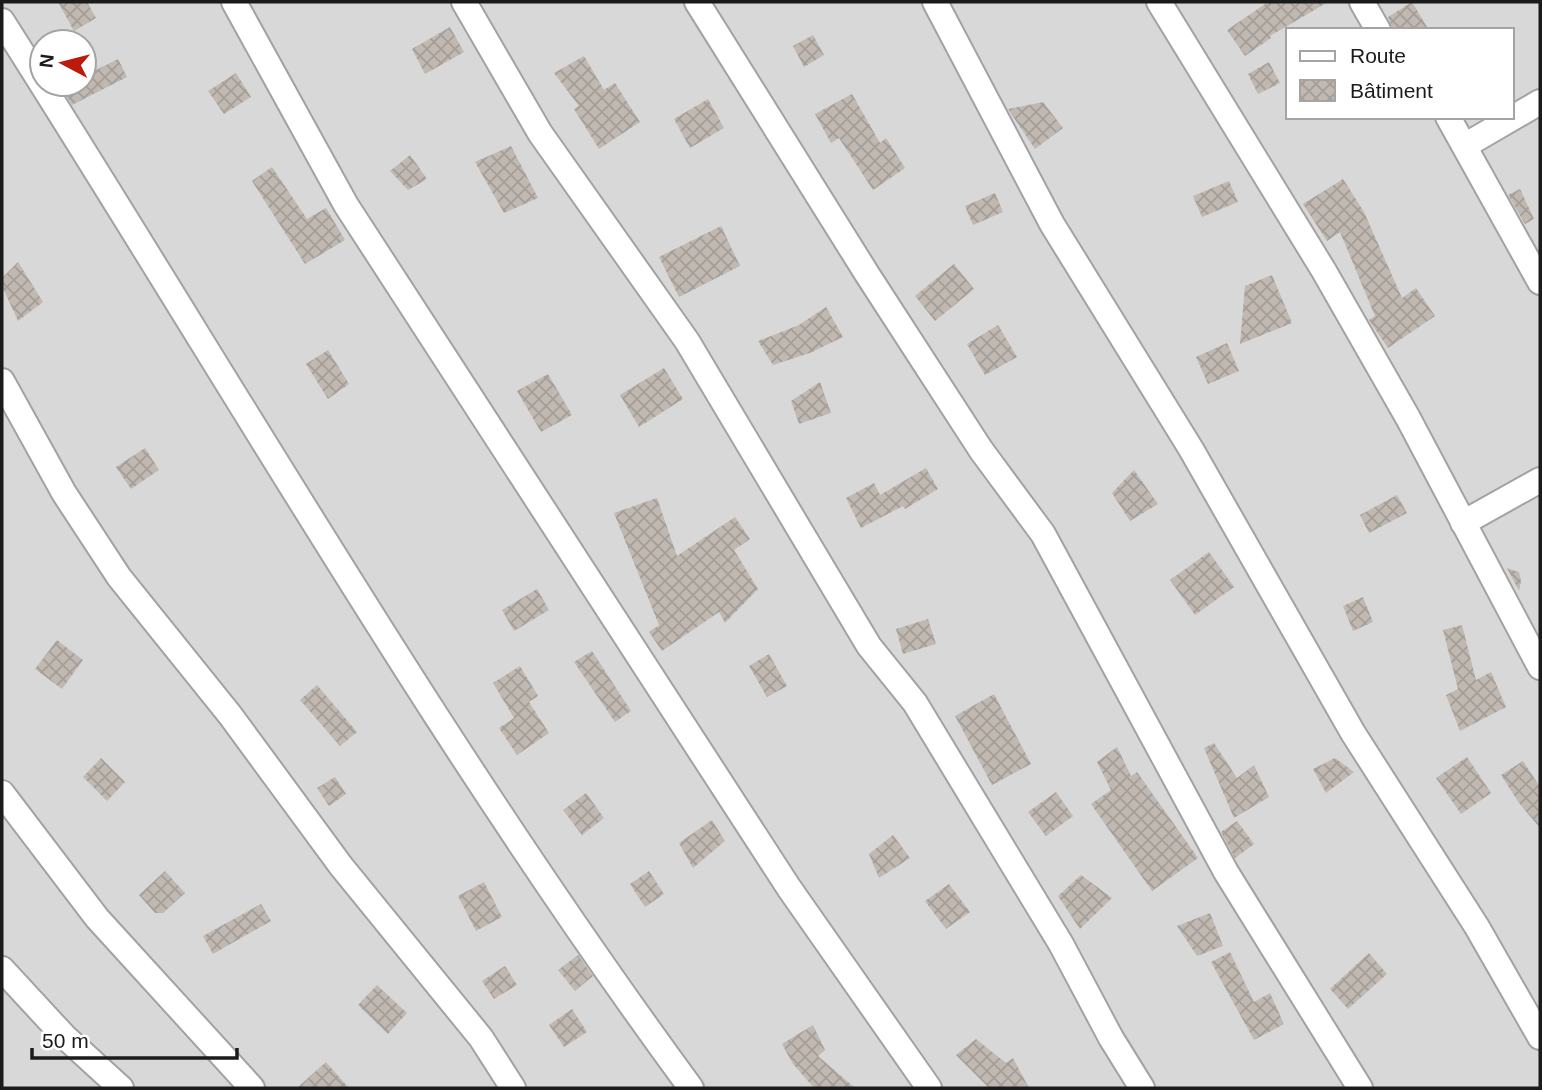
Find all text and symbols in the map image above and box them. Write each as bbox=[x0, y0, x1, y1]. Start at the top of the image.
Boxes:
north arrow bbox=[28, 28, 98, 98]
legend bbox=[1286, 28, 1514, 119]
text: Route bbox=[1350, 44, 1406, 67]
text: N bbox=[35, 53, 58, 69]
text: Bâtiment bbox=[1350, 79, 1433, 102]
scale bar bbox=[32, 1016, 236, 1060]
text: 50 m bbox=[42, 1029, 89, 1052]

